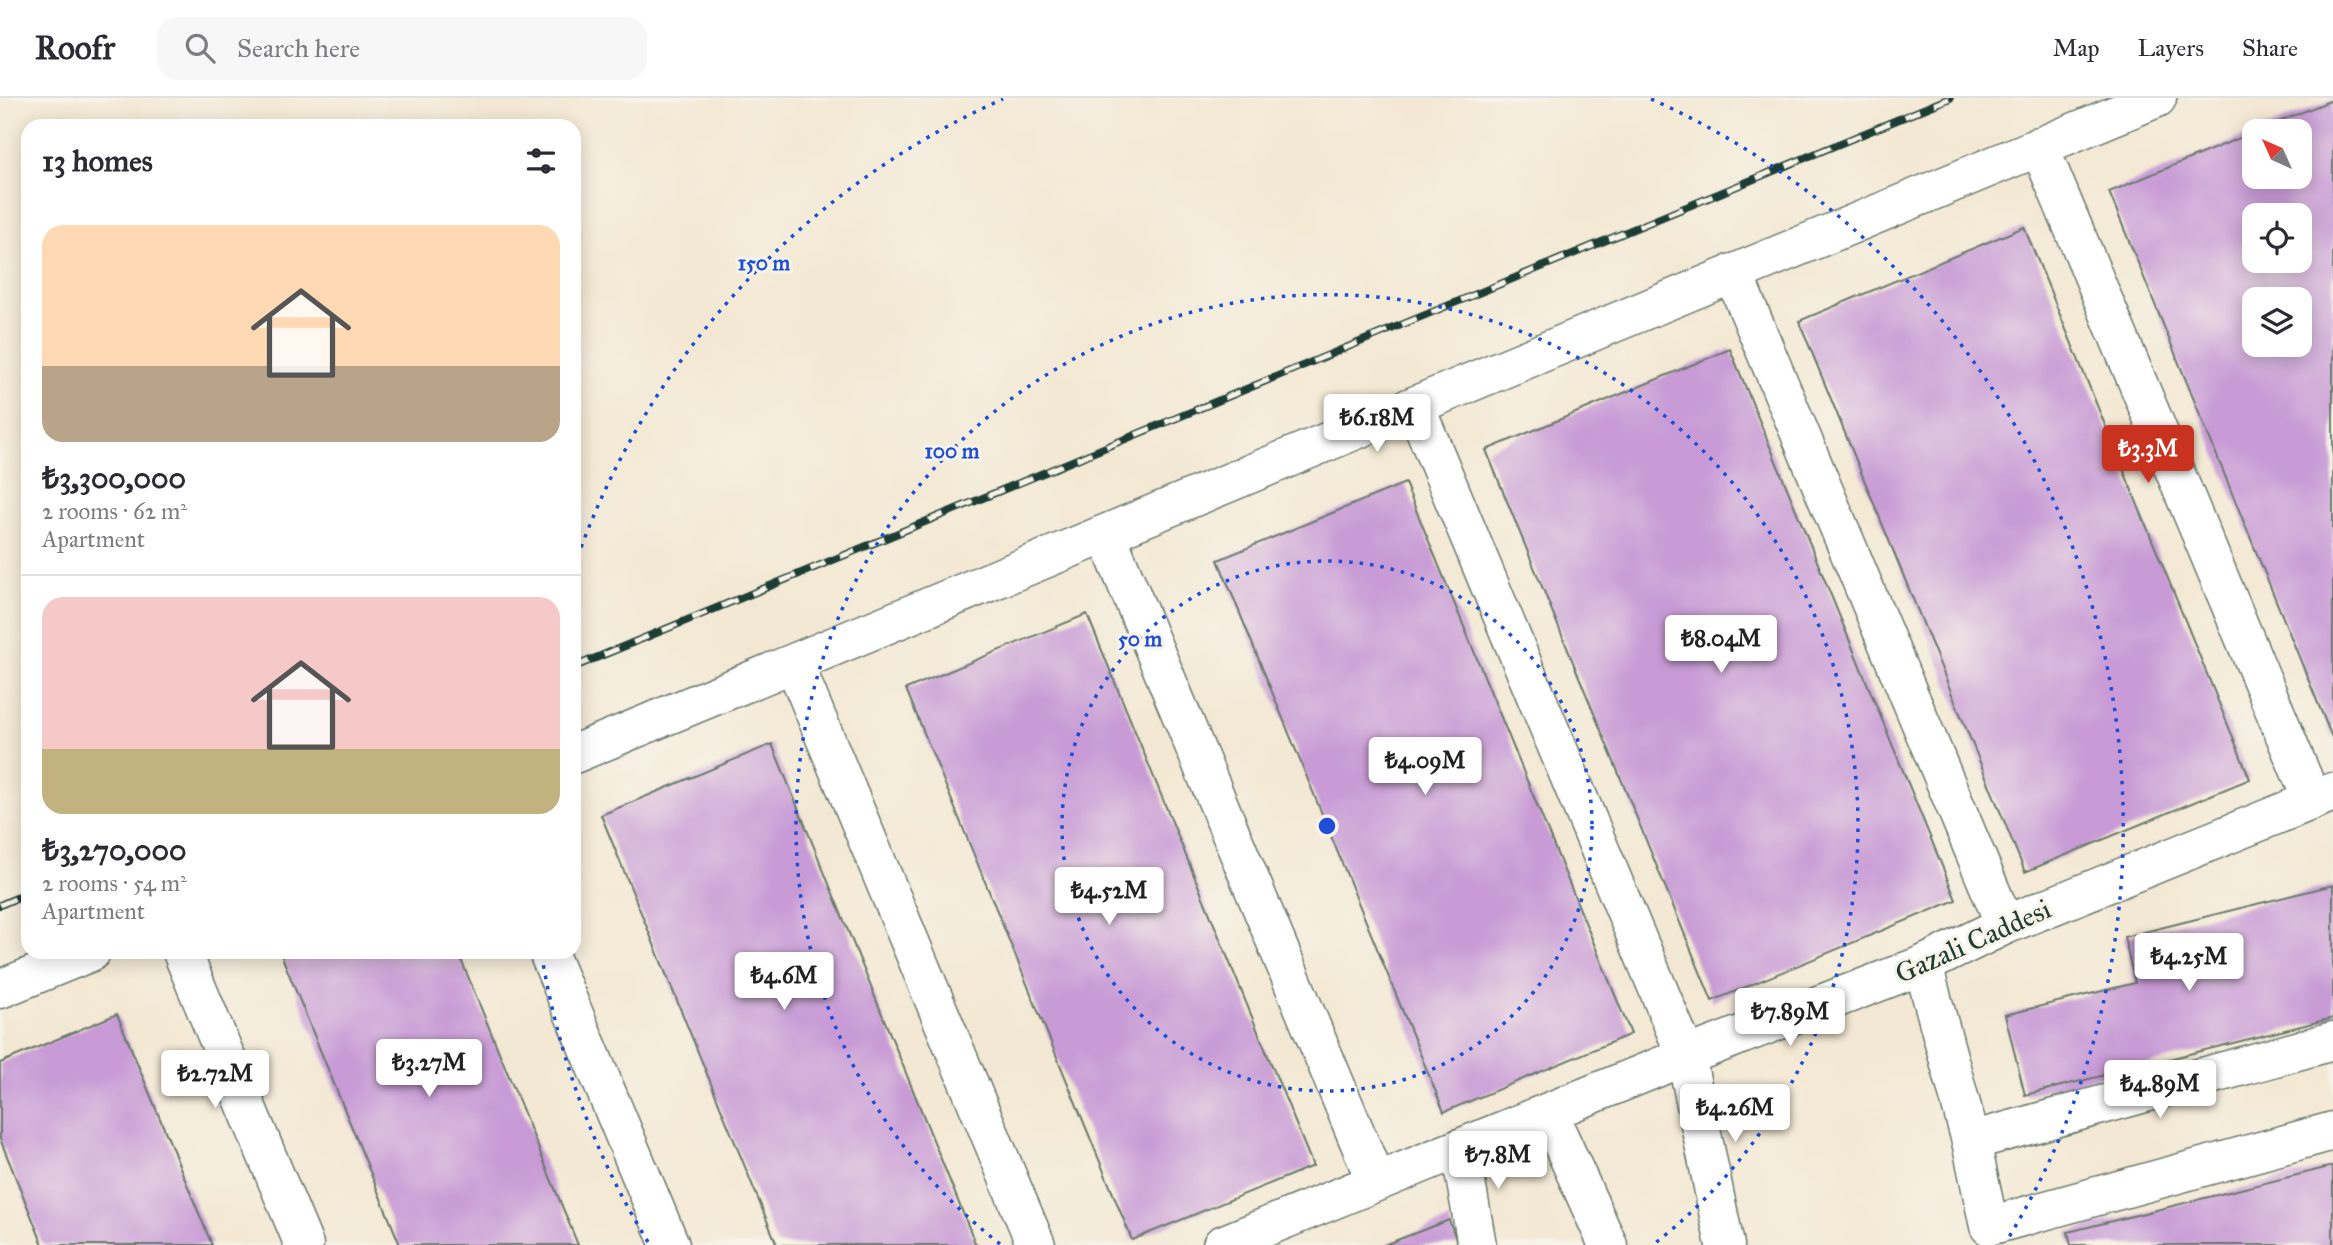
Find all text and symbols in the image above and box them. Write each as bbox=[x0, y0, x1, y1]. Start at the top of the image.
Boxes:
search box bbox=[157, 17, 647, 80]
text: Roofr bbox=[35, 28, 115, 68]
icon: search bbox=[181, 29, 219, 67]
text: Search here bbox=[237, 32, 360, 64]
text: Map bbox=[2053, 33, 2100, 63]
text: Layers bbox=[2138, 33, 2204, 63]
text: Share bbox=[2242, 33, 2298, 63]
north arrow bbox=[2242, 119, 2312, 189]
map controls bbox=[2242, 119, 2312, 357]
icon: filters bbox=[522, 142, 560, 180]
text: 13 homes bbox=[42, 143, 153, 179]
button: locate bbox=[2242, 203, 2312, 273]
text: 150 m bbox=[738, 250, 790, 276]
icon: home bbox=[238, 270, 364, 396]
button: layers bbox=[2242, 287, 2312, 357]
pin: ₺6.18M bbox=[1320, 394, 1434, 454]
text: ₺6.18M bbox=[1340, 403, 1414, 431]
pin: ₺3.3M bbox=[2099, 426, 2197, 485]
text: ₺3.3M bbox=[2118, 434, 2178, 462]
text: 100 m bbox=[925, 438, 980, 464]
text: ₺3,300,000 bbox=[42, 460, 186, 496]
text: 2 rooms · 62 m² bbox=[42, 497, 187, 525]
text: Apartment bbox=[42, 525, 145, 553]
pin: ₺8.04M bbox=[1664, 616, 1778, 675]
text: ₺8.04M bbox=[1681, 624, 1761, 652]
text: 50 m bbox=[1118, 626, 1162, 652]
icon: home bbox=[238, 642, 364, 768]
pin: ₺4.09M bbox=[1368, 738, 1482, 797]
text: ₺4.09M bbox=[1385, 746, 1465, 774]
centre of rings bbox=[1315, 814, 1339, 838]
text: ₺3,270,000 bbox=[42, 832, 187, 868]
pin: ₺4.52M bbox=[1052, 868, 1166, 927]
text: 2 rooms · 54 m² bbox=[42, 869, 187, 897]
text: ₺4.52M bbox=[1071, 876, 1147, 904]
street label: Gazali Caddesi bbox=[1890, 891, 2057, 991]
text: Apartment bbox=[42, 897, 145, 925]
pin: ₺4.25M bbox=[2132, 934, 2246, 993]
text: ₺4.25M bbox=[2151, 942, 2227, 970]
pin: ₺4.6M bbox=[735, 953, 833, 1012]
text: ₺4.6M bbox=[751, 961, 817, 989]
pin: ₺7.89M bbox=[1733, 988, 1847, 1048]
text: ₺7.89M bbox=[1751, 997, 1829, 1025]
pin: ₺3.27M bbox=[372, 1040, 486, 1099]
text: ₺3.27M bbox=[392, 1048, 466, 1076]
pin: ₺2.72M bbox=[158, 1051, 272, 1110]
text: ₺2.72M bbox=[177, 1059, 253, 1087]
pin: ₺4.89M bbox=[2103, 1060, 2217, 1120]
text: ₺4.89M bbox=[2120, 1069, 2200, 1097]
pin: ₺4.26M bbox=[1678, 1084, 1792, 1144]
text: ₺4.26M bbox=[1696, 1093, 1774, 1121]
pin: ₺7.8M bbox=[1449, 1132, 1547, 1191]
text: ₺7.8M bbox=[1465, 1140, 1531, 1168]

